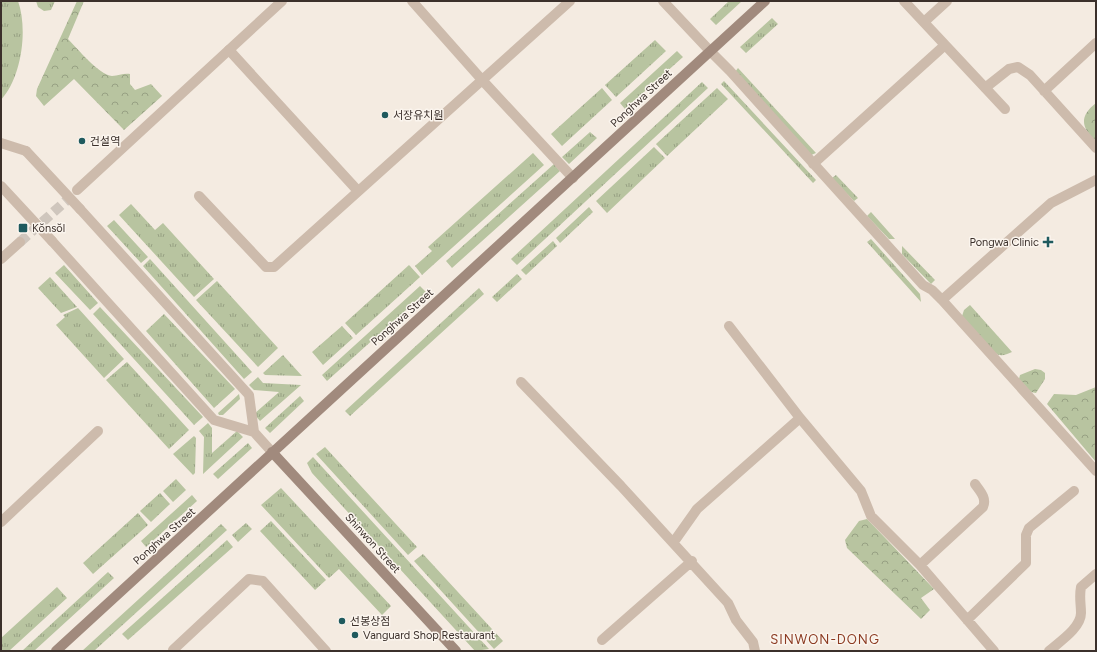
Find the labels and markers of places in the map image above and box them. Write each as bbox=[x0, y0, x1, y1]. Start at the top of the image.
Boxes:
place label: 서장유치원 bbox=[393, 109, 444, 122]
marker: 서장유치원 bbox=[380, 110, 390, 120]
place label: 건설역 bbox=[90, 135, 120, 148]
marker: 건설역 bbox=[77, 136, 87, 146]
marker: Kŏnsŏl bbox=[17, 222, 29, 234]
place label: Kŏnsŏl bbox=[32, 222, 65, 235]
place label: Pongwa Clinic bbox=[969, 236, 1039, 249]
marker: Pongwa Clinic bbox=[1042, 236, 1054, 248]
place label: 선봉상점 bbox=[350, 615, 390, 628]
marker: 선봉상점 bbox=[337, 616, 347, 626]
place label: Vanguard Shop Restaurant bbox=[363, 629, 495, 642]
marker: Vanguard Shop Restaurant bbox=[350, 630, 360, 640]

